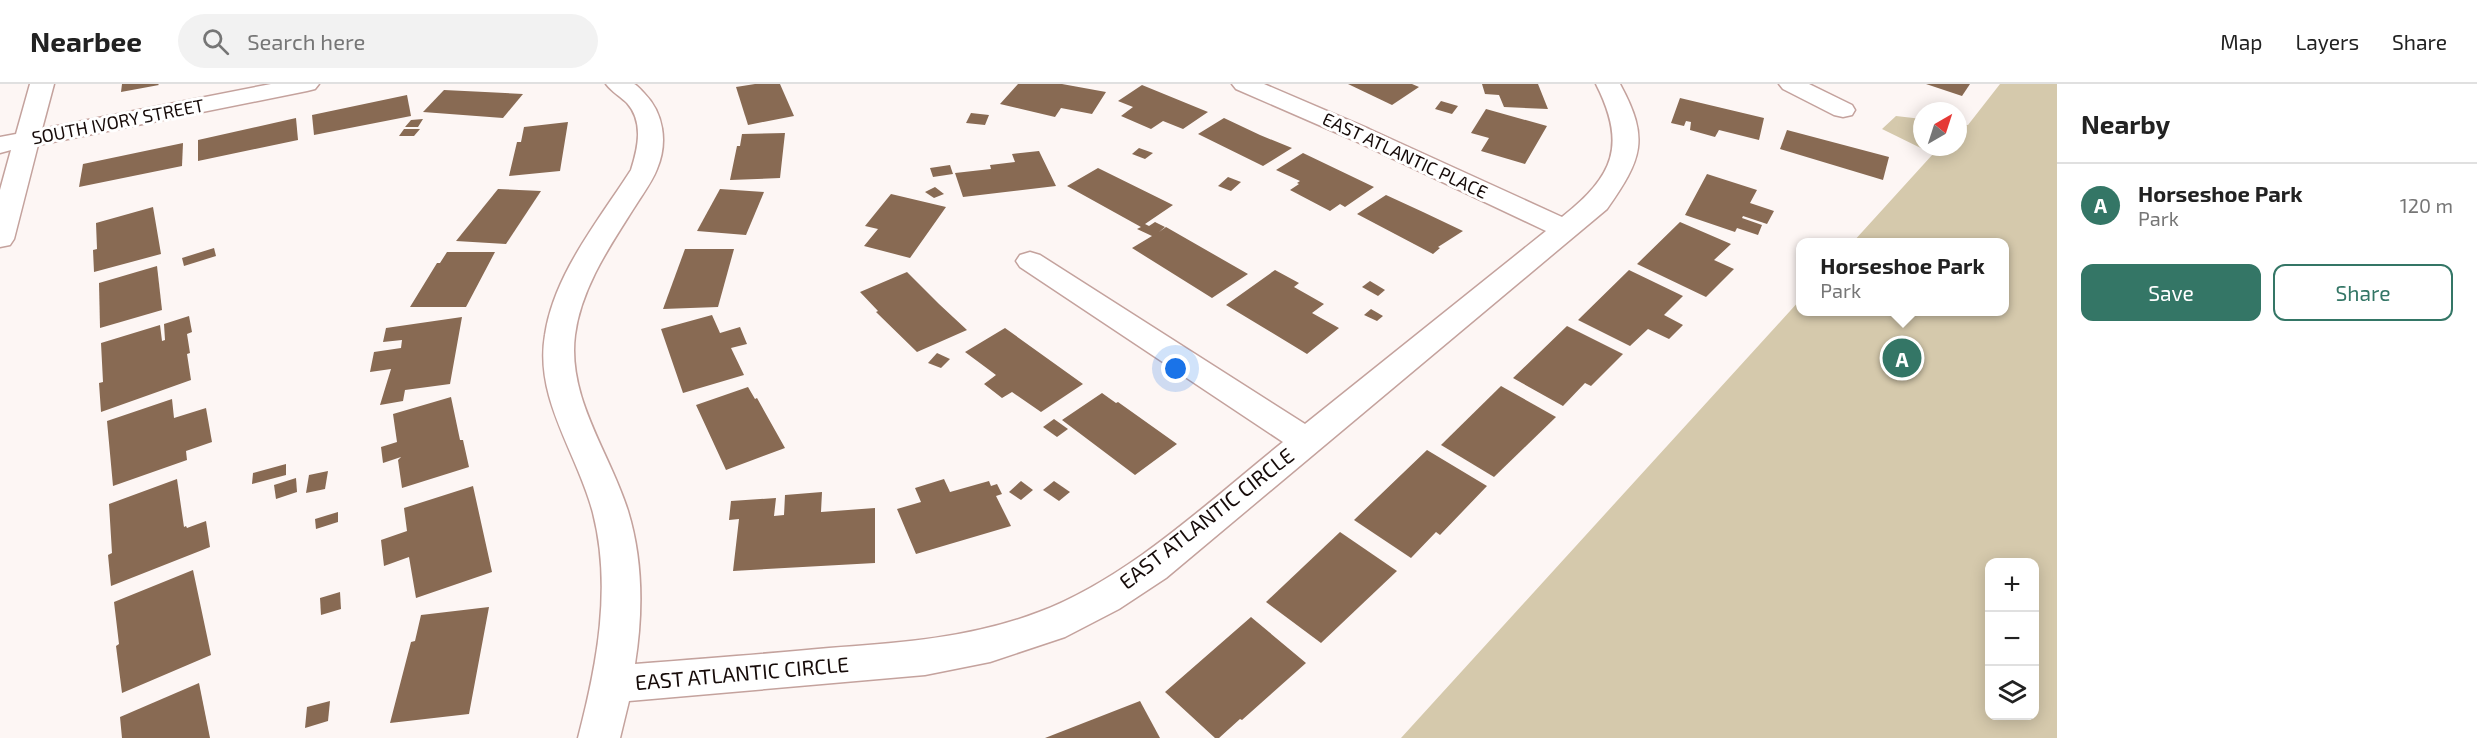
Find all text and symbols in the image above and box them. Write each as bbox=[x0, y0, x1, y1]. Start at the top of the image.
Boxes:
search box bbox=[178, 14, 598, 68]
text: Nearbee bbox=[30, 24, 142, 58]
icon: search bbox=[199, 25, 232, 58]
text: Search here bbox=[247, 28, 365, 54]
text: Map bbox=[2220, 29, 2262, 54]
text: Layers bbox=[2295, 29, 2359, 54]
text: Share bbox=[2392, 29, 2447, 54]
street label: SOUTH IVORY STREET bbox=[30, 93, 206, 149]
north arrow bbox=[1913, 102, 1967, 156]
street label: EAST ATLANTIC PLACE bbox=[1319, 107, 1491, 203]
text: Nearby bbox=[2081, 108, 2170, 139]
text: Horseshoe Park bbox=[2138, 180, 2302, 206]
text: A bbox=[2094, 193, 2107, 217]
text: 120 m bbox=[2400, 193, 2453, 217]
text: Park bbox=[2138, 206, 2179, 230]
popup bbox=[1796, 238, 2009, 316]
text: Horseshoe Park bbox=[1820, 252, 1985, 278]
button: Save bbox=[2081, 264, 2261, 321]
button: Share bbox=[2273, 264, 2453, 321]
text: Park bbox=[1820, 278, 1861, 302]
pin: A bbox=[1882, 336, 1922, 380]
your location bbox=[1161, 354, 1190, 383]
street label: EAST ATLANTIC CIRCLE bbox=[1114, 442, 1298, 594]
map controls bbox=[1985, 558, 2039, 720]
button: + bbox=[1985, 558, 2039, 612]
button: − bbox=[1985, 612, 2039, 666]
street label: EAST ATLANTIC CIRCLE bbox=[634, 651, 850, 694]
button: layers bbox=[1985, 666, 2039, 720]

